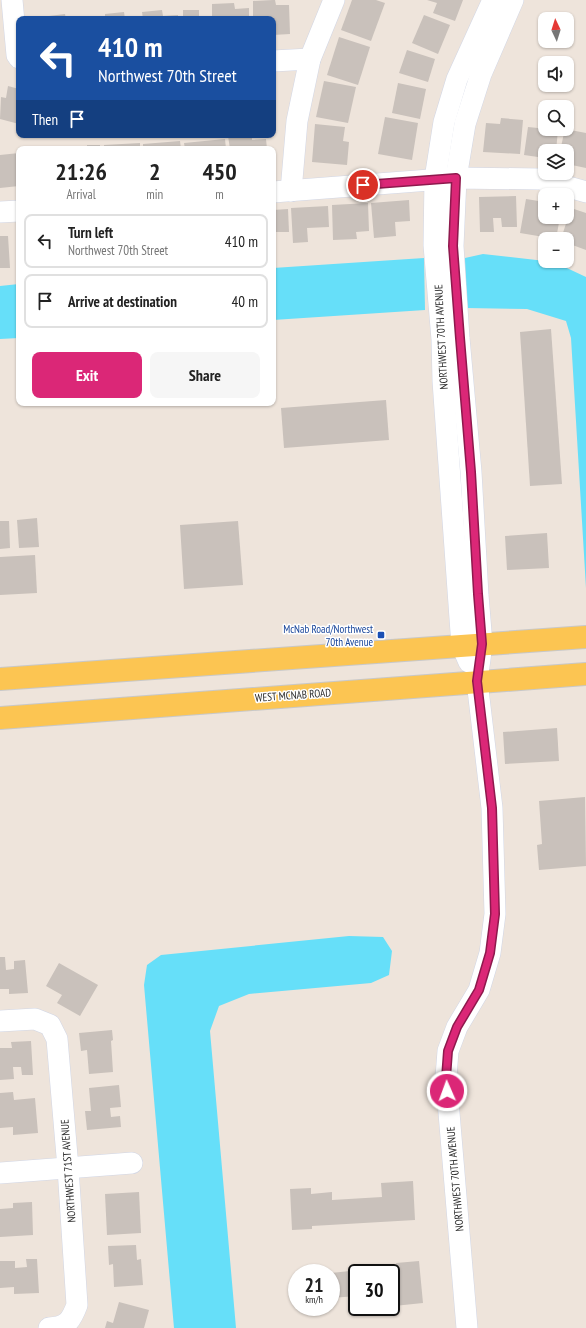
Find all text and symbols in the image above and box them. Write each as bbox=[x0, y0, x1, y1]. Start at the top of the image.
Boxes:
north arrow bbox=[538, 12, 574, 48]
map controls bbox=[538, 12, 574, 268]
text: 410 m bbox=[98, 28, 162, 65]
icon: left bbox=[32, 32, 84, 84]
button: sound bbox=[538, 56, 574, 92]
text: Northwest 70th Street bbox=[98, 64, 237, 87]
button: search bbox=[538, 100, 574, 136]
icon: arrive bbox=[66, 108, 88, 130]
text: Then bbox=[32, 110, 58, 129]
button: layers bbox=[538, 144, 574, 180]
text: 21:26 bbox=[55, 156, 107, 187]
text: 2 bbox=[149, 156, 160, 187]
text: 450 bbox=[202, 156, 237, 187]
pin bbox=[346, 168, 380, 202]
icon: arrive bbox=[352, 174, 374, 196]
text: Arrival bbox=[66, 186, 96, 203]
text: min bbox=[146, 186, 163, 203]
text: m bbox=[215, 186, 224, 203]
button: + bbox=[538, 188, 574, 224]
text: Turn left bbox=[68, 223, 113, 242]
icon: left bbox=[34, 230, 56, 252]
text: 410 m bbox=[225, 232, 258, 251]
button: − bbox=[538, 232, 574, 268]
text: Northwest 70th Street bbox=[68, 242, 168, 259]
street label: NORTHWEST 70TH AVENUE bbox=[431, 284, 451, 390]
icon: arrive bbox=[34, 290, 56, 312]
text: Arrive at destination bbox=[68, 292, 177, 311]
text: 40 m bbox=[232, 292, 258, 311]
button: Exit bbox=[32, 352, 142, 398]
button: Share bbox=[150, 352, 260, 398]
place label: McNab Road/Northwest 70th Avenue bbox=[283, 622, 373, 649]
marker: McNab Road/Northwest 70th Avenue bbox=[376, 630, 386, 640]
street label: WEST MCNAB ROAD bbox=[255, 685, 332, 705]
position arrow bbox=[426, 1070, 468, 1112]
street label: NORTHWEST 71ST AVENUE bbox=[57, 1119, 79, 1223]
street label: NORTHWEST 70TH AVENUE bbox=[443, 1126, 467, 1232]
speed limit sign: 30 bbox=[348, 1264, 400, 1316]
text: 21 bbox=[304, 1272, 324, 1298]
text: km/h bbox=[305, 1293, 323, 1306]

